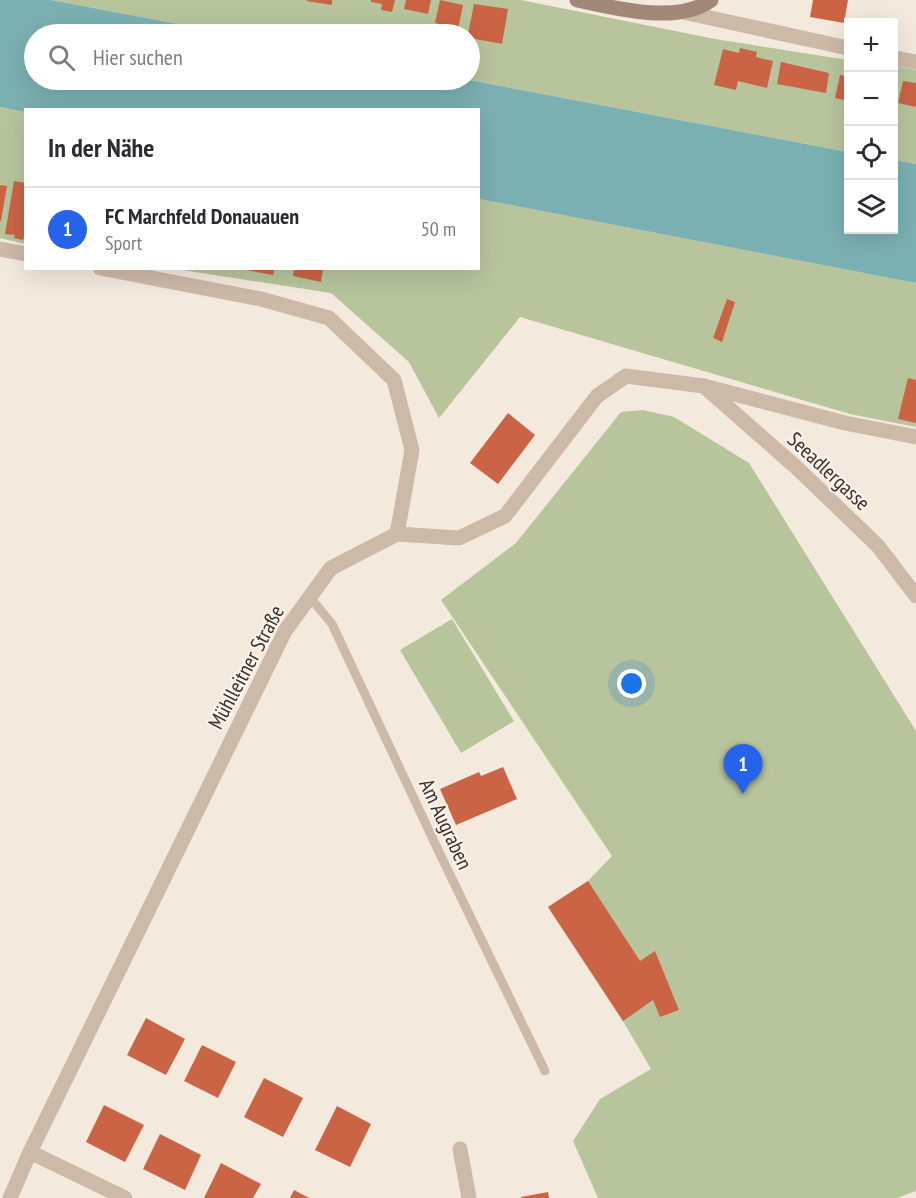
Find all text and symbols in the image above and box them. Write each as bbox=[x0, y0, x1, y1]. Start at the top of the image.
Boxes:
map controls bbox=[844, 18, 898, 234]
button: + bbox=[844, 18, 898, 72]
search box bbox=[24, 24, 480, 90]
icon: search bbox=[45, 41, 78, 74]
text: Hier suchen bbox=[93, 43, 183, 71]
button: − bbox=[844, 72, 898, 126]
button: locate bbox=[844, 126, 898, 180]
text: In der Nähe bbox=[48, 131, 154, 164]
button: layers bbox=[844, 180, 898, 234]
text: FC Marchfeld Donauauen bbox=[105, 202, 299, 230]
text: 1 bbox=[63, 216, 72, 242]
text: 50 m bbox=[421, 216, 456, 242]
text: Sport bbox=[105, 230, 142, 256]
street label: Seeadlergasse bbox=[782, 426, 876, 516]
street label: Mühlleitner Straße bbox=[202, 600, 290, 734]
your location bbox=[617, 669, 646, 698]
pin: 1 bbox=[724, 744, 762, 794]
street label: Am Augraben bbox=[413, 774, 479, 874]

